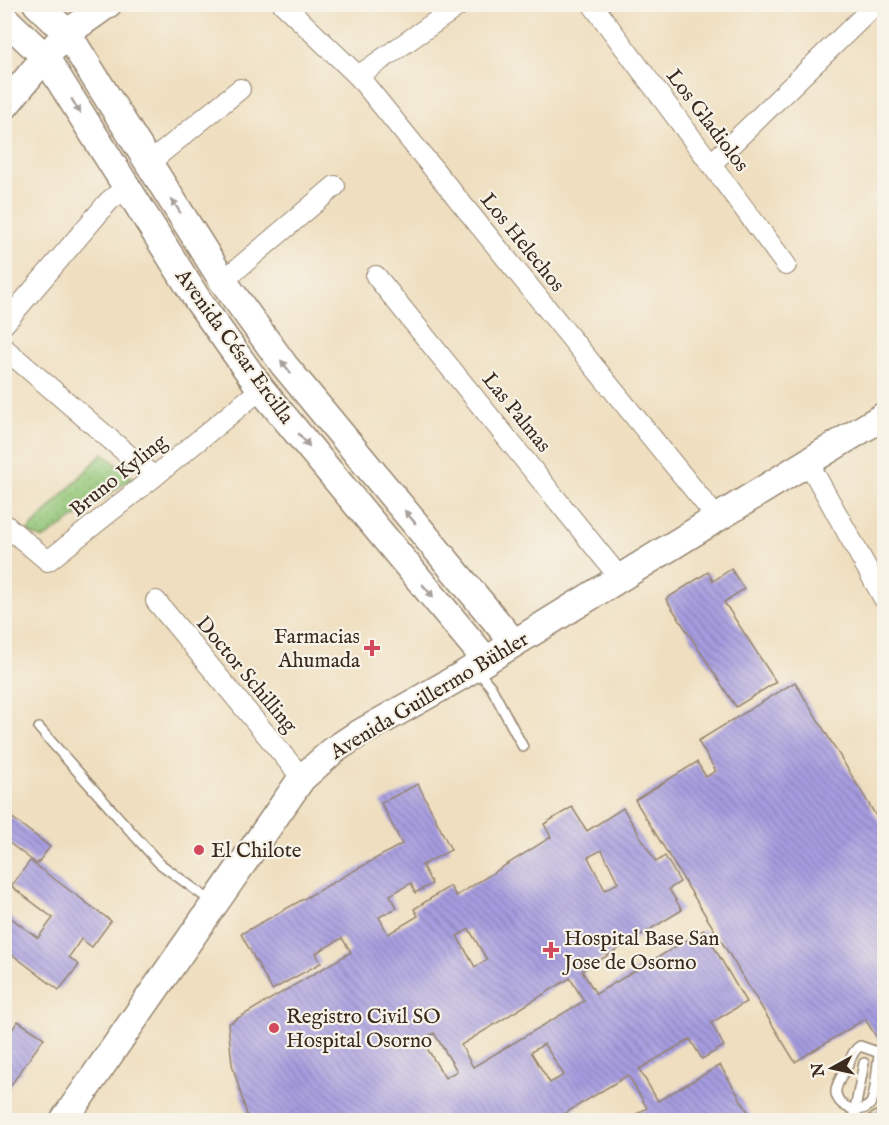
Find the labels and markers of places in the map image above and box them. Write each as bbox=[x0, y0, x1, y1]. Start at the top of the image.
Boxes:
place label: Farmacias Ahumada bbox=[274, 624, 361, 675]
marker: Farmacias Ahumada bbox=[365, 641, 379, 655]
place label: El Chilote bbox=[211, 838, 302, 865]
marker: El Chilote bbox=[192, 843, 206, 857]
place label: Hospital Base San Jose de Osorno bbox=[562, 926, 719, 977]
marker: Hospital Base San Jose de Osorno bbox=[542, 941, 560, 959]
place label: Registro Civil SO Hospital Osorno bbox=[286, 1004, 441, 1055]
marker: Registro Civil SO Hospital Osorno bbox=[267, 1021, 281, 1035]

